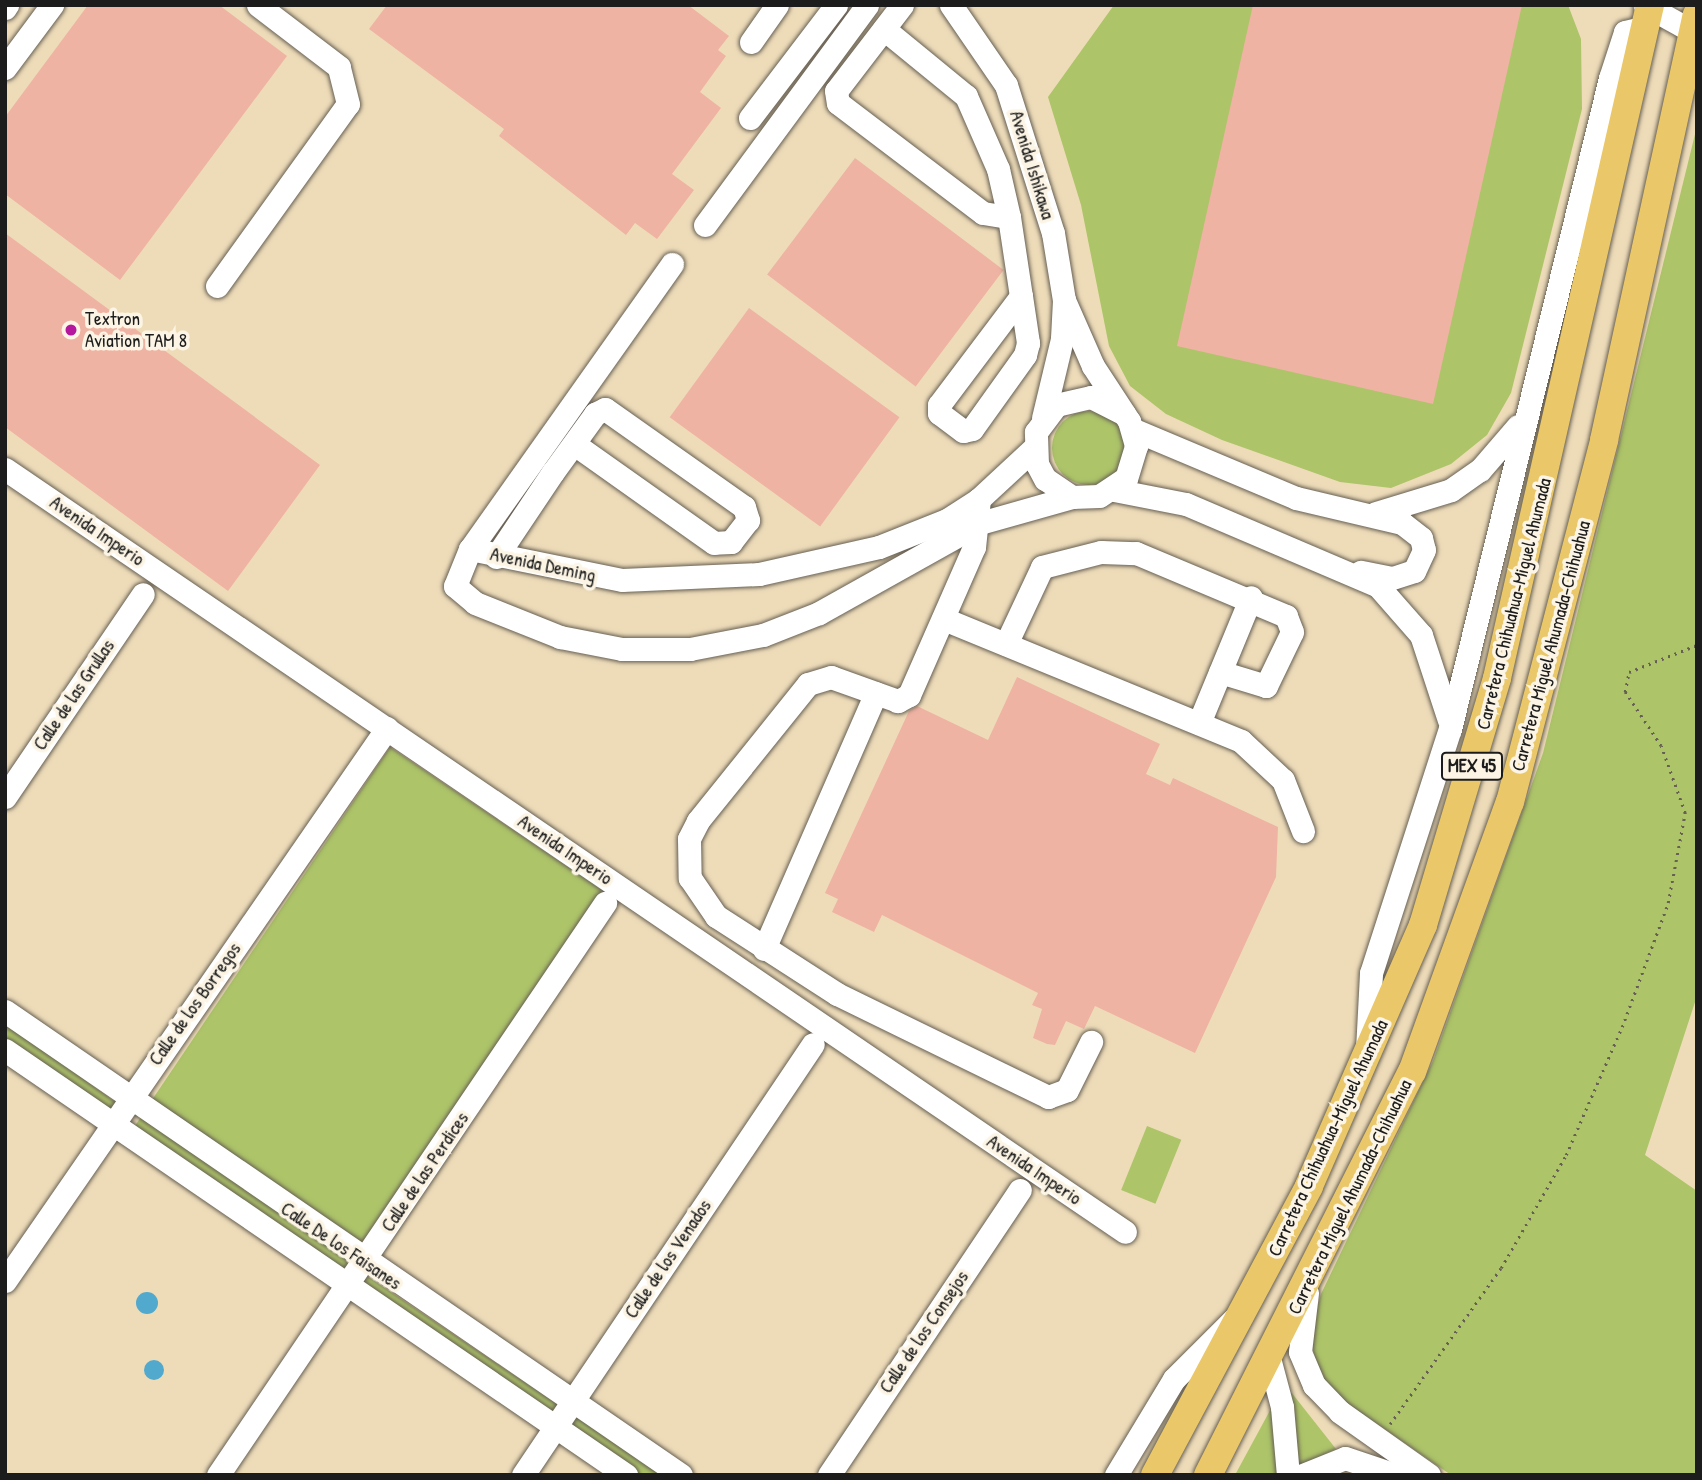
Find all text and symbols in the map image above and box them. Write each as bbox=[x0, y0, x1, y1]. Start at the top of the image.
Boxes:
street label: Avenida Ishikawa bbox=[1005, 108, 1059, 222]
place label: Textron Aviation TAM 8 bbox=[85, 308, 187, 352]
marker: Textron Aviation TAM 8 bbox=[63, 322, 79, 338]
street label: Carretera Chihuahua-Miguel Ahumada bbox=[1472, 476, 1556, 732]
street label: Avenida Imperio bbox=[46, 491, 148, 571]
street label: Carretera Miguel Ahumada-Chihuahua bbox=[1507, 518, 1595, 774]
street label: Avenida Deming bbox=[488, 543, 598, 587]
street label: Calle de las Grullas bbox=[29, 635, 119, 755]
road number: MEX 45 bbox=[1440, 752, 1504, 780]
street label: Avenida Imperio bbox=[514, 810, 616, 890]
street label: Calle de los Borregos bbox=[144, 938, 246, 1070]
street label: Carretera Chihuahua-Miguel Ahumada bbox=[1263, 1016, 1393, 1260]
street label: Carretera Miguel Ahumada-Chihuahua bbox=[1283, 1076, 1417, 1318]
street label: Calle de las Perdices bbox=[377, 1108, 473, 1236]
street label: Avenida Imperio bbox=[983, 1130, 1085, 1210]
street label: Calle de los Venados bbox=[620, 1195, 716, 1323]
street label: Calle De los Faisanes bbox=[276, 1197, 406, 1295]
street label: Calle de los Consejos bbox=[875, 1266, 973, 1398]

